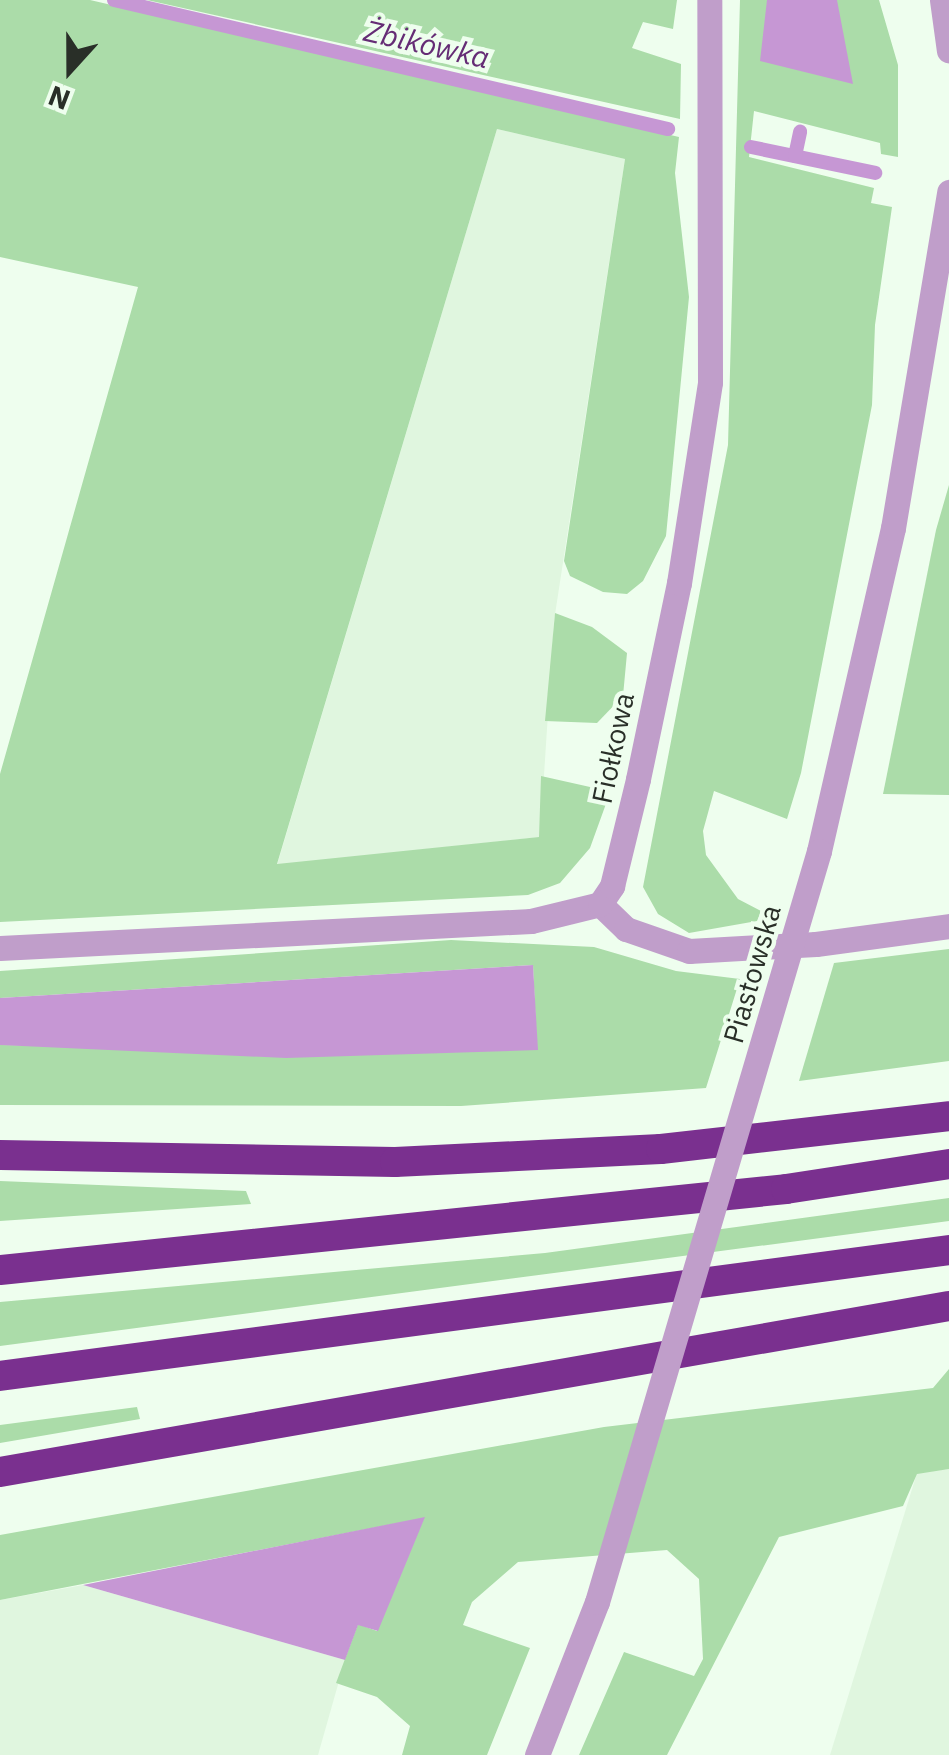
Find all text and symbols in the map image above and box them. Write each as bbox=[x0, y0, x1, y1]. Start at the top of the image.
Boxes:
water label: Żbikówka bbox=[361, 12, 493, 76]
north arrow bbox=[20, 20, 120, 120]
text: N bbox=[43, 78, 75, 119]
street label: Fiołkowa bbox=[585, 690, 641, 806]
street label: Piastowska bbox=[716, 901, 788, 1047]

